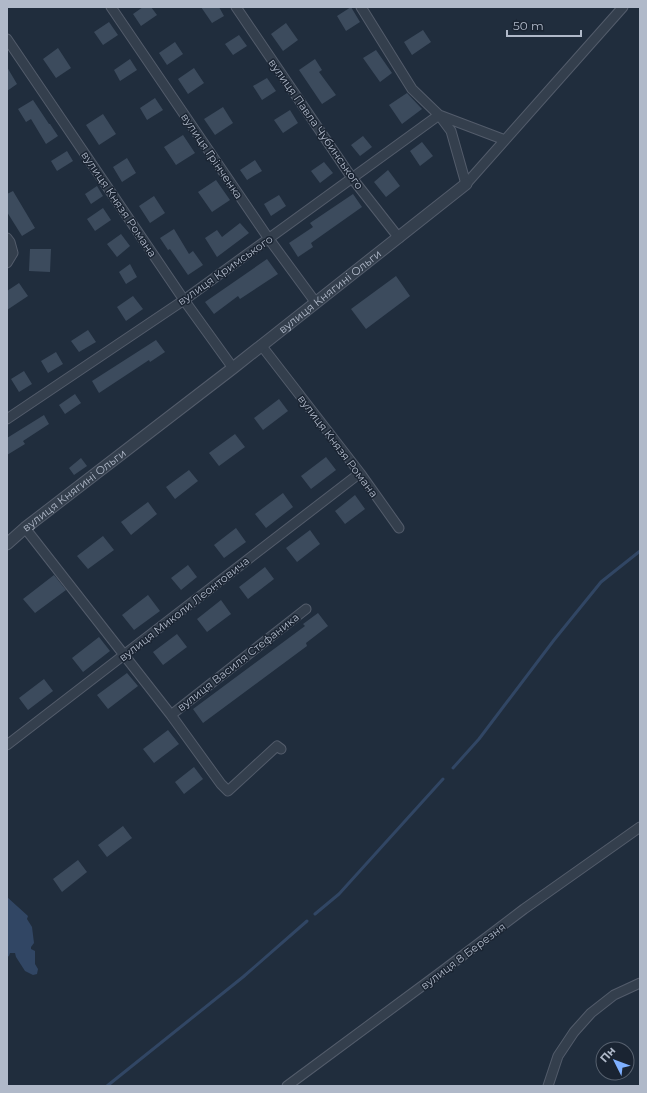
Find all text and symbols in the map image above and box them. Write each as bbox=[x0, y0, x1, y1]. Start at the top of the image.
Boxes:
scale bar bbox=[507, 12, 581, 38]
text: 50 m bbox=[513, 18, 544, 33]
street label: вулиця Павла Чубинського bbox=[265, 56, 367, 192]
street label: вулиця Грінченка bbox=[178, 110, 246, 202]
street label: вулиця Князя Романа bbox=[78, 148, 160, 260]
street label: вулиця Кримського bbox=[175, 232, 275, 308]
street label: вулиця Княгині Ольги bbox=[276, 247, 384, 336]
street label: вулиця Князя Романа bbox=[295, 392, 381, 500]
street label: вулиця Княгині Ольги bbox=[19, 446, 129, 535]
street label: вулиця Миколи Леонтовича bbox=[116, 554, 252, 664]
street label: вулиця Василя Стефаника bbox=[174, 610, 302, 714]
street label: вулиця 8 Березня bbox=[418, 919, 508, 993]
north arrow bbox=[595, 1041, 635, 1081]
text: Пн bbox=[597, 1043, 618, 1065]

